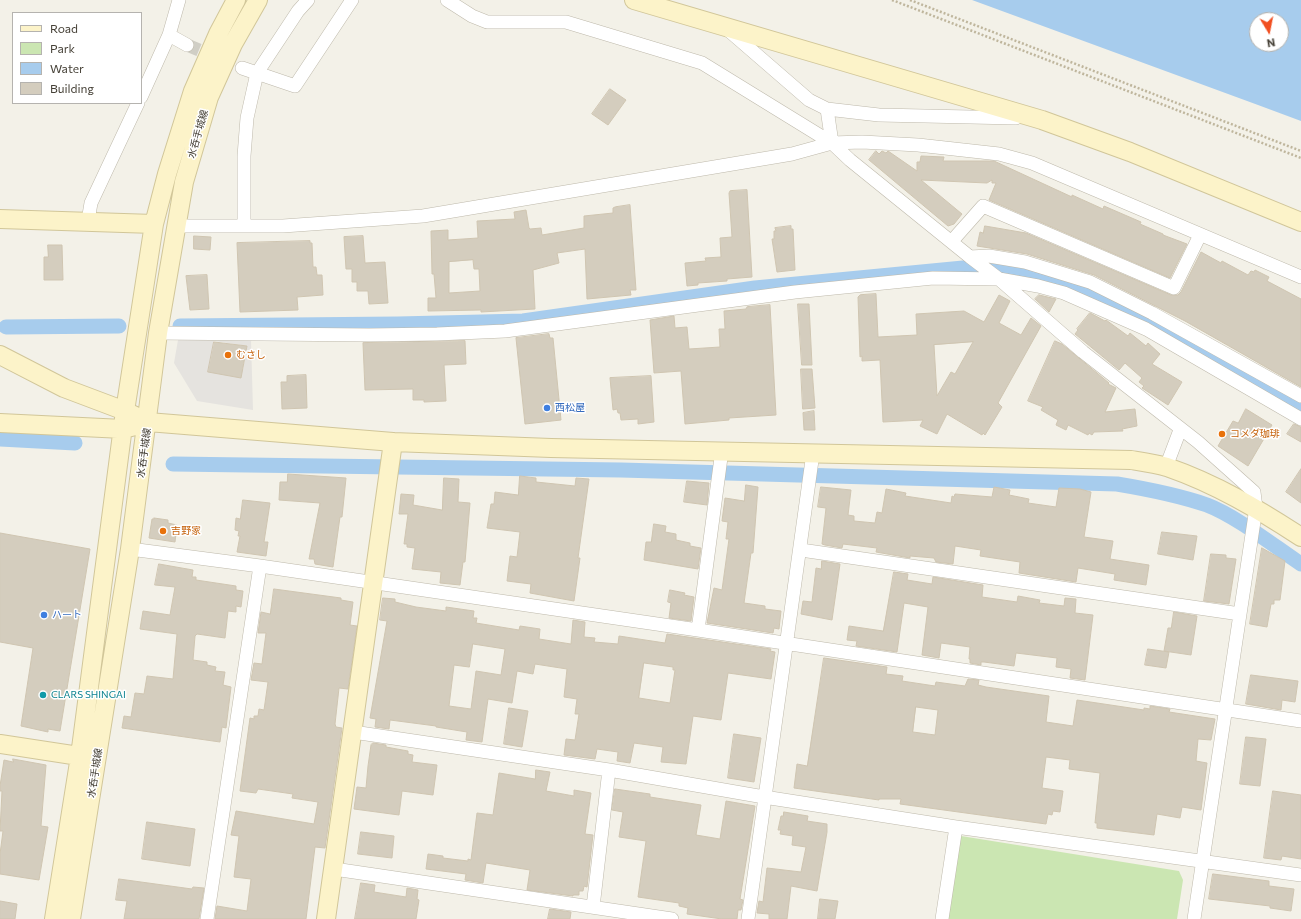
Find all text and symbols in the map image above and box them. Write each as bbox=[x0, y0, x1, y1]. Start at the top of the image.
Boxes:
legend bbox=[12, 12, 142, 104]
north arrow bbox=[1249, 12, 1289, 52]
text: Road bbox=[50, 21, 78, 35]
text: N bbox=[1266, 36, 1276, 50]
text: Park bbox=[50, 41, 75, 55]
text: Water bbox=[50, 61, 84, 75]
text: Building bbox=[50, 81, 94, 95]
street label: 水呑手城線 bbox=[185, 108, 211, 160]
place label: むさし bbox=[236, 349, 266, 361]
marker: むさし bbox=[223, 350, 233, 360]
place label: 西松屋 bbox=[555, 402, 585, 414]
marker: 西松屋 bbox=[542, 403, 552, 413]
street label: 水呑手城線 bbox=[135, 427, 153, 479]
place label: コメダ珈琲 bbox=[1230, 428, 1280, 440]
marker: コメダ珈琲 bbox=[1217, 429, 1227, 439]
place label: 吉野家 bbox=[171, 525, 201, 537]
marker: 吉野家 bbox=[158, 526, 168, 536]
place label: ハート bbox=[52, 609, 82, 621]
marker: ハート bbox=[39, 610, 49, 620]
place label: CLARS SHINGAI bbox=[51, 689, 126, 701]
marker: CLARS SHINGAI bbox=[38, 690, 48, 700]
street label: 水呑手城線 bbox=[85, 747, 105, 799]

